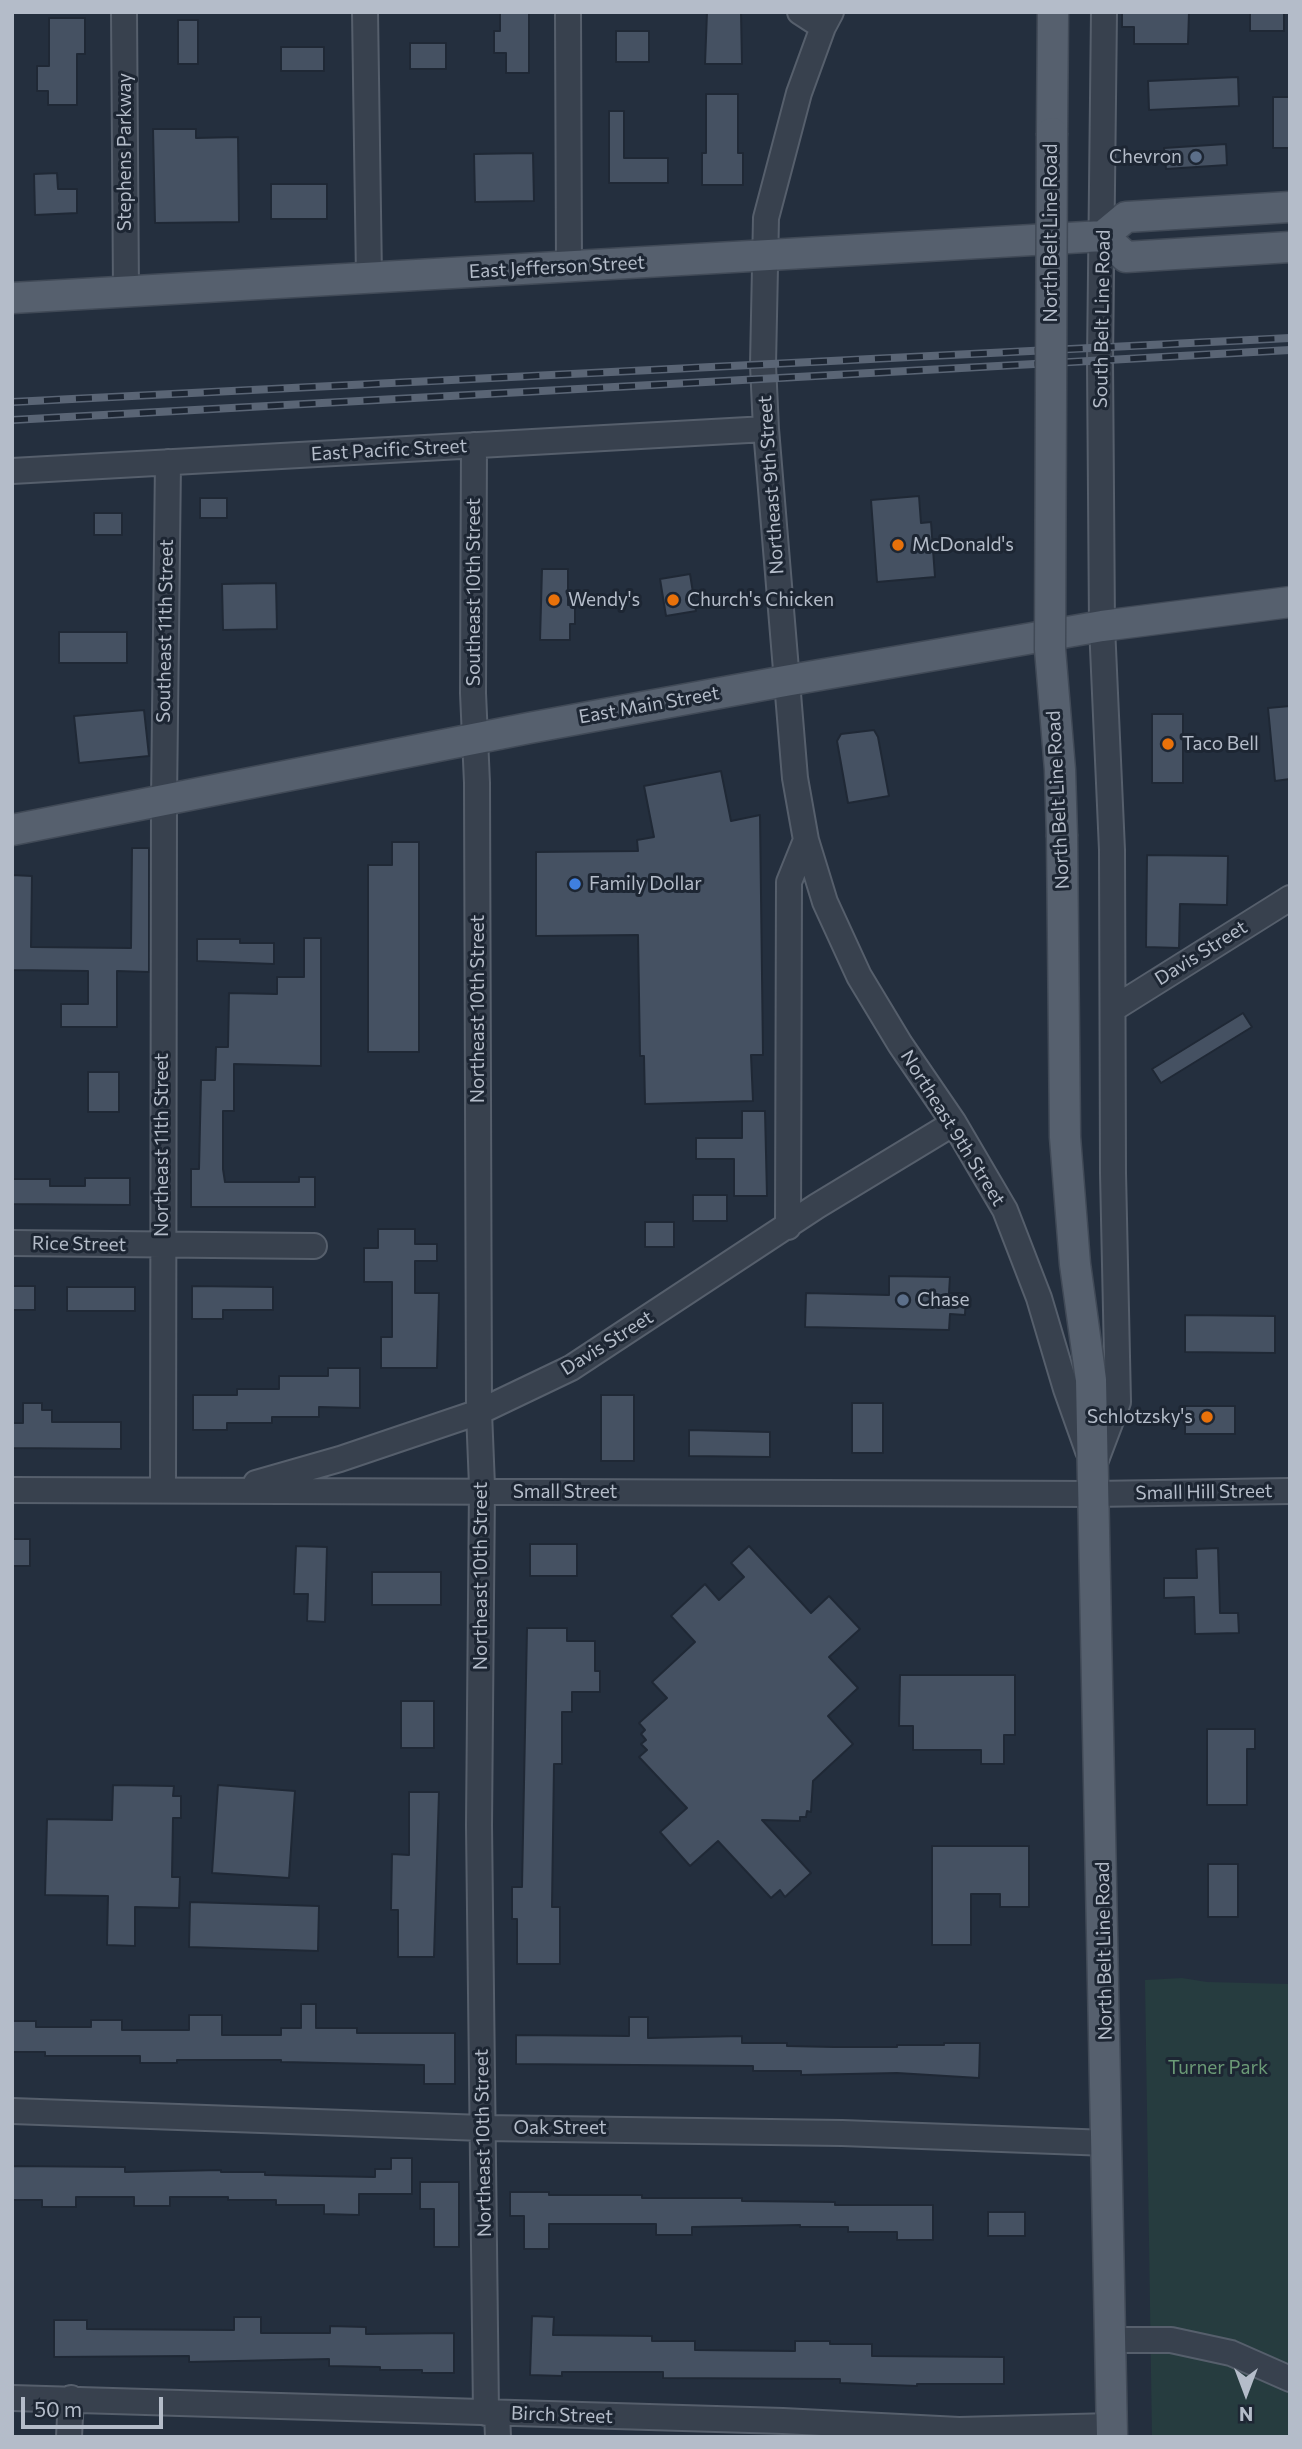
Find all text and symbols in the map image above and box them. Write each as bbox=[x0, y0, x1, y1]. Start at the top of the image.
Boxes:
street label: Stephens Parkway bbox=[114, 73, 136, 231]
street label: North Belt Line Road bbox=[1040, 144, 1062, 322]
place label: Chevron bbox=[1109, 146, 1182, 168]
marker: Chevron bbox=[1188, 149, 1204, 165]
street label: South Belt Line Road bbox=[1089, 229, 1115, 409]
street label: East Jefferson Street bbox=[468, 251, 646, 283]
street label: Northeast 9th Street bbox=[753, 395, 789, 575]
street label: East Pacific Street bbox=[310, 435, 468, 465]
street label: Southeast 10th Street bbox=[463, 498, 485, 686]
place label: McDonald's bbox=[912, 534, 1014, 556]
marker: McDonald's bbox=[890, 537, 906, 553]
street label: Southeast 11th Street bbox=[152, 539, 178, 723]
place label: Wendy's bbox=[568, 589, 640, 611]
place label: Church's Chicken bbox=[687, 589, 834, 611]
marker: Wendy's bbox=[546, 592, 562, 608]
marker: Church's Chicken bbox=[665, 592, 681, 608]
street label: East Main Street bbox=[577, 681, 721, 729]
street label: North Belt Line Road bbox=[1042, 710, 1074, 890]
place label: Taco Bell bbox=[1182, 733, 1259, 755]
marker: Taco Bell bbox=[1160, 736, 1176, 752]
place label: Family Dollar bbox=[589, 873, 702, 895]
marker: Family Dollar bbox=[567, 876, 583, 892]
street label: Northeast 10th Street bbox=[467, 915, 489, 1103]
street label: Davis Street bbox=[1151, 916, 1251, 990]
street label: Northeast 9th Street bbox=[896, 1046, 1010, 1210]
street label: Northeast 11th Street bbox=[151, 1053, 173, 1237]
street label: Rice Street bbox=[32, 1232, 126, 1256]
place label: Chase bbox=[917, 1289, 970, 1311]
marker: Chase bbox=[895, 1292, 911, 1308]
street label: Davis Street bbox=[557, 1306, 657, 1380]
place label: Schlotzsky's bbox=[1087, 1406, 1193, 1428]
marker: Schlotzsky's bbox=[1199, 1409, 1215, 1425]
street label: Small Hill Street bbox=[1135, 1479, 1273, 1505]
street label: Small Street bbox=[513, 1481, 617, 1503]
street label: Northeast 10th Street bbox=[470, 1482, 492, 1670]
street label: North Belt Line Road bbox=[1091, 1861, 1117, 2041]
street label: Northeast 10th Street bbox=[470, 2049, 496, 2237]
park label: Turner Park bbox=[1168, 2057, 1268, 2079]
street label: Oak Street bbox=[513, 2117, 607, 2139]
north arrow bbox=[1211, 2358, 1281, 2428]
scale bar bbox=[24, 2382, 166, 2426]
text: 50 m bbox=[34, 2396, 82, 2421]
street label: Birch Street bbox=[511, 2402, 613, 2428]
text: N bbox=[1239, 2403, 1253, 2426]

